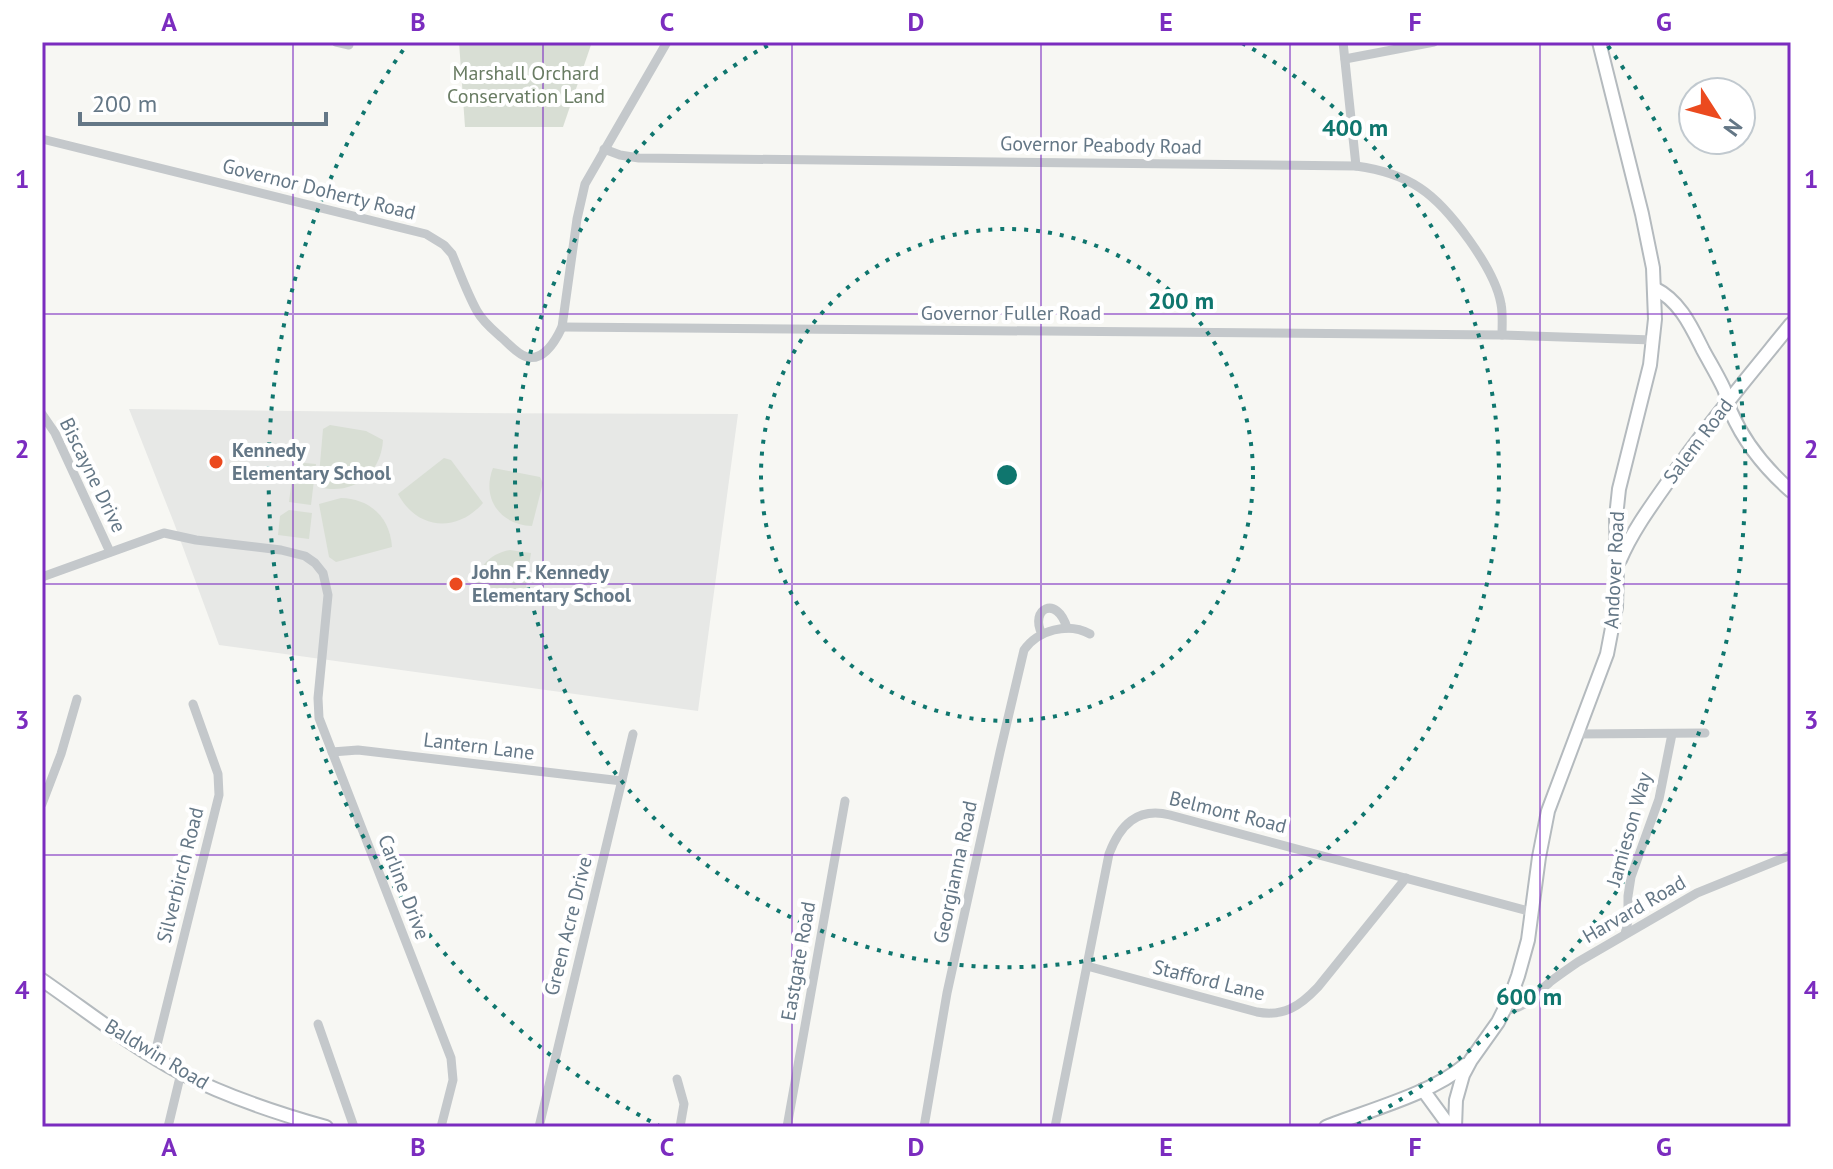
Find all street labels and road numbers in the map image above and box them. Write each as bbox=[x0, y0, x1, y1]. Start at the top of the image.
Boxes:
street label: Governor Peabody Road bbox=[1000, 130, 1202, 160]
street label: Governor Doherty Road bbox=[220, 152, 418, 226]
street label: Governor Fuller Road bbox=[921, 300, 1101, 326]
street label: Salem Road bbox=[1657, 393, 1739, 489]
street label: Biscayne Drive bbox=[54, 413, 132, 537]
street label: Andover Road bbox=[1598, 510, 1630, 630]
street label: Lantern Lane bbox=[422, 726, 536, 766]
street label: Jamieson Way bbox=[1600, 768, 1658, 890]
street label: Belmont Road bbox=[1167, 785, 1289, 839]
street label: Georgianna Road bbox=[927, 798, 983, 946]
street label: Silverbirch Road bbox=[151, 805, 209, 945]
street label: Carline Drive bbox=[372, 831, 436, 943]
street label: Green Acre Drive bbox=[538, 854, 598, 998]
street label: Harvard Road bbox=[1578, 869, 1690, 949]
street label: Eastgate Road bbox=[775, 899, 821, 1023]
street label: Stafford Lane bbox=[1150, 954, 1268, 1006]
street label: Baldwin Road bbox=[100, 1013, 214, 1095]

